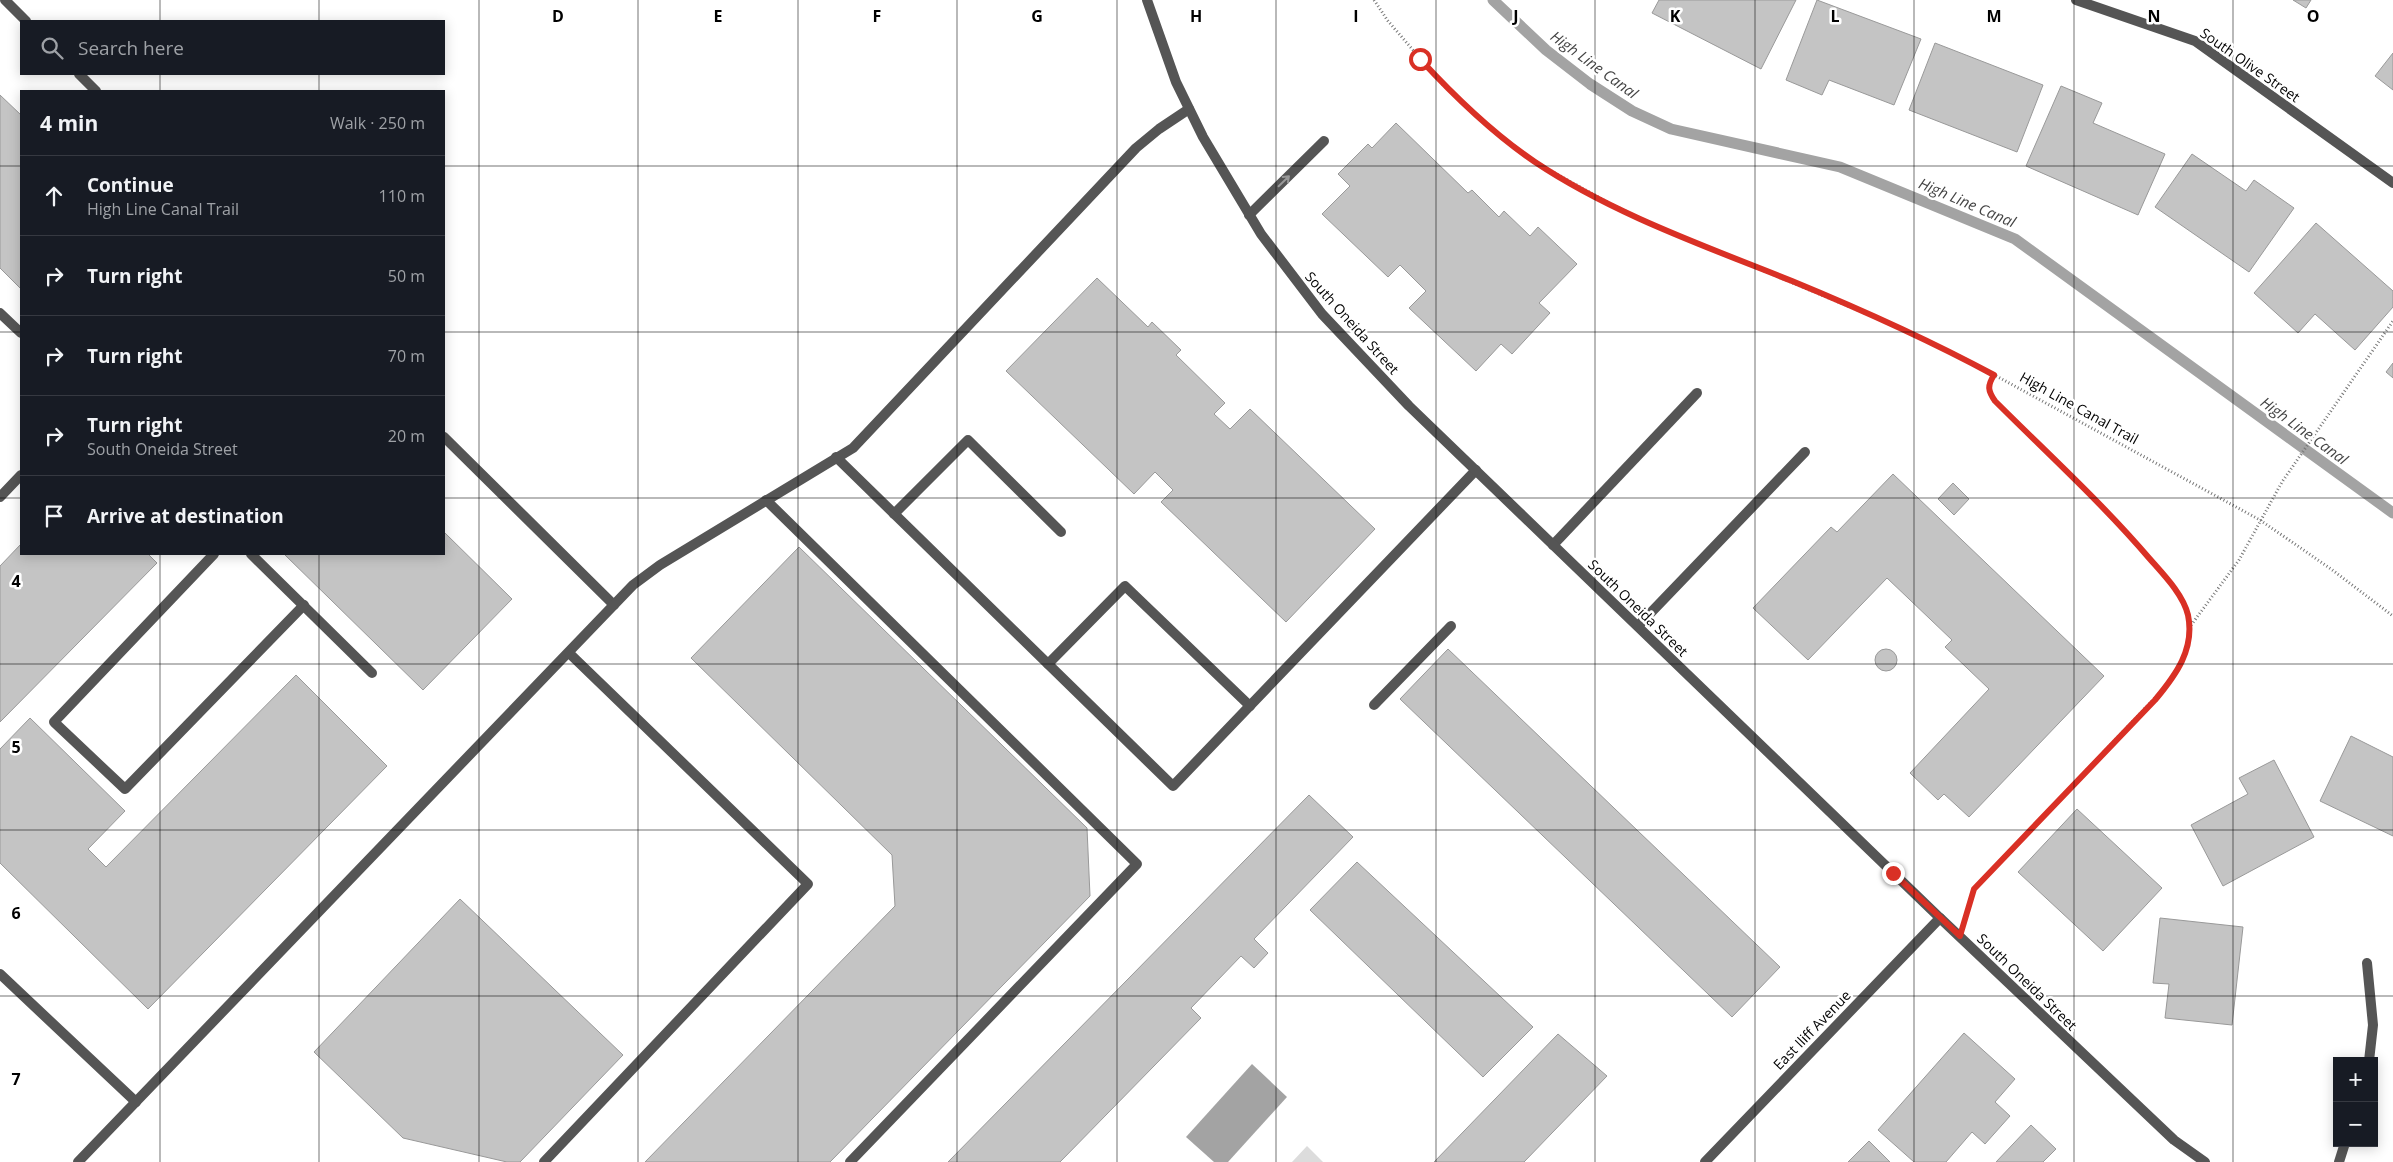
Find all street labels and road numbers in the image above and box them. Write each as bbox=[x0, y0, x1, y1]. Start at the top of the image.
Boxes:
street label: South Olive Street bbox=[2197, 23, 2304, 106]
street label: South Oneida Street bbox=[1301, 267, 1404, 378]
street label: High Line Canal Trail bbox=[2016, 367, 2142, 448]
street label: South Oneida Street bbox=[1584, 555, 1692, 660]
street label: South Oneida Street bbox=[1973, 929, 2081, 1034]
street label: East Iliff Avenue bbox=[1769, 986, 1855, 1074]

